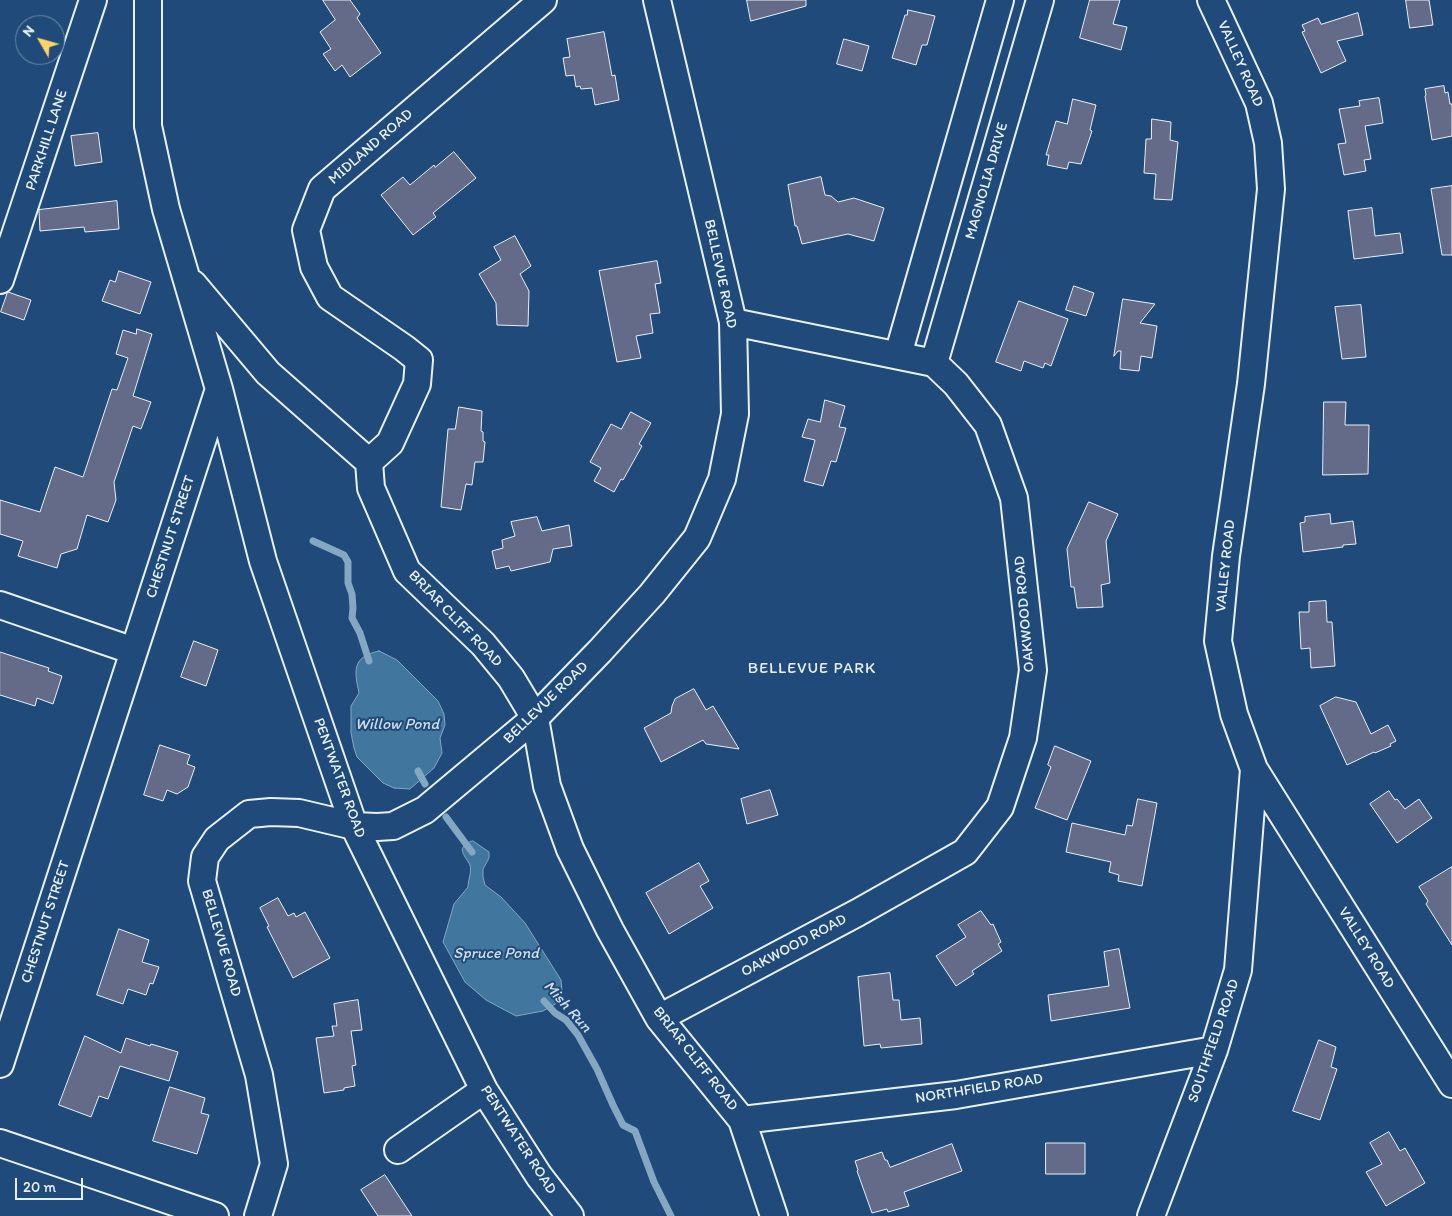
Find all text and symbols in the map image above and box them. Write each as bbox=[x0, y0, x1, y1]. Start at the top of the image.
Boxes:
north arrow bbox=[15, 15, 65, 65]
street label: VALLEY ROAD bbox=[1213, 18, 1267, 110]
text: N bbox=[19, 22, 38, 40]
street label: PARKHILL LANE bbox=[22, 87, 72, 193]
street label: MIDLAND ROAD bbox=[325, 105, 417, 189]
street label: MAGNOLIA DRIVE bbox=[962, 120, 1012, 242]
street label: BELLEVUE ROAD bbox=[700, 218, 740, 330]
street label: CHESTNUT STREET bbox=[143, 473, 199, 601]
street label: VALLEY ROAD bbox=[1212, 519, 1240, 613]
street label: OAKWOOD ROAD bbox=[1011, 555, 1039, 673]
street label: BRIAR CLIFF ROAD bbox=[404, 567, 506, 671]
street label: BELLEVUE ROAD bbox=[500, 658, 592, 748]
district label: BELLEVUE PARK bbox=[746, 659, 878, 679]
water label: Willow Pond bbox=[355, 715, 439, 735]
street label: PENTWATER ROAD bbox=[309, 716, 369, 840]
street label: CHESTNUT STREET bbox=[18, 858, 74, 986]
street label: BELLEVUE ROAD bbox=[197, 887, 245, 999]
street label: VALLEY ROAD bbox=[1334, 904, 1398, 992]
street label: OAKWOOD ROAD bbox=[738, 911, 850, 981]
water label: Spruce Pond bbox=[453, 944, 539, 964]
water label: Mish Run bbox=[539, 977, 595, 1037]
street label: SOUTHFIELD ROAD bbox=[1184, 977, 1244, 1105]
street label: BRIAR CLIFF ROAD bbox=[649, 1003, 741, 1115]
street label: NORTHFIELD ROAD bbox=[914, 1070, 1044, 1108]
street label: PENTWATER ROAD bbox=[476, 1082, 560, 1198]
scale bar bbox=[18, 1168, 85, 1200]
text: 20 m bbox=[23, 1178, 56, 1196]

